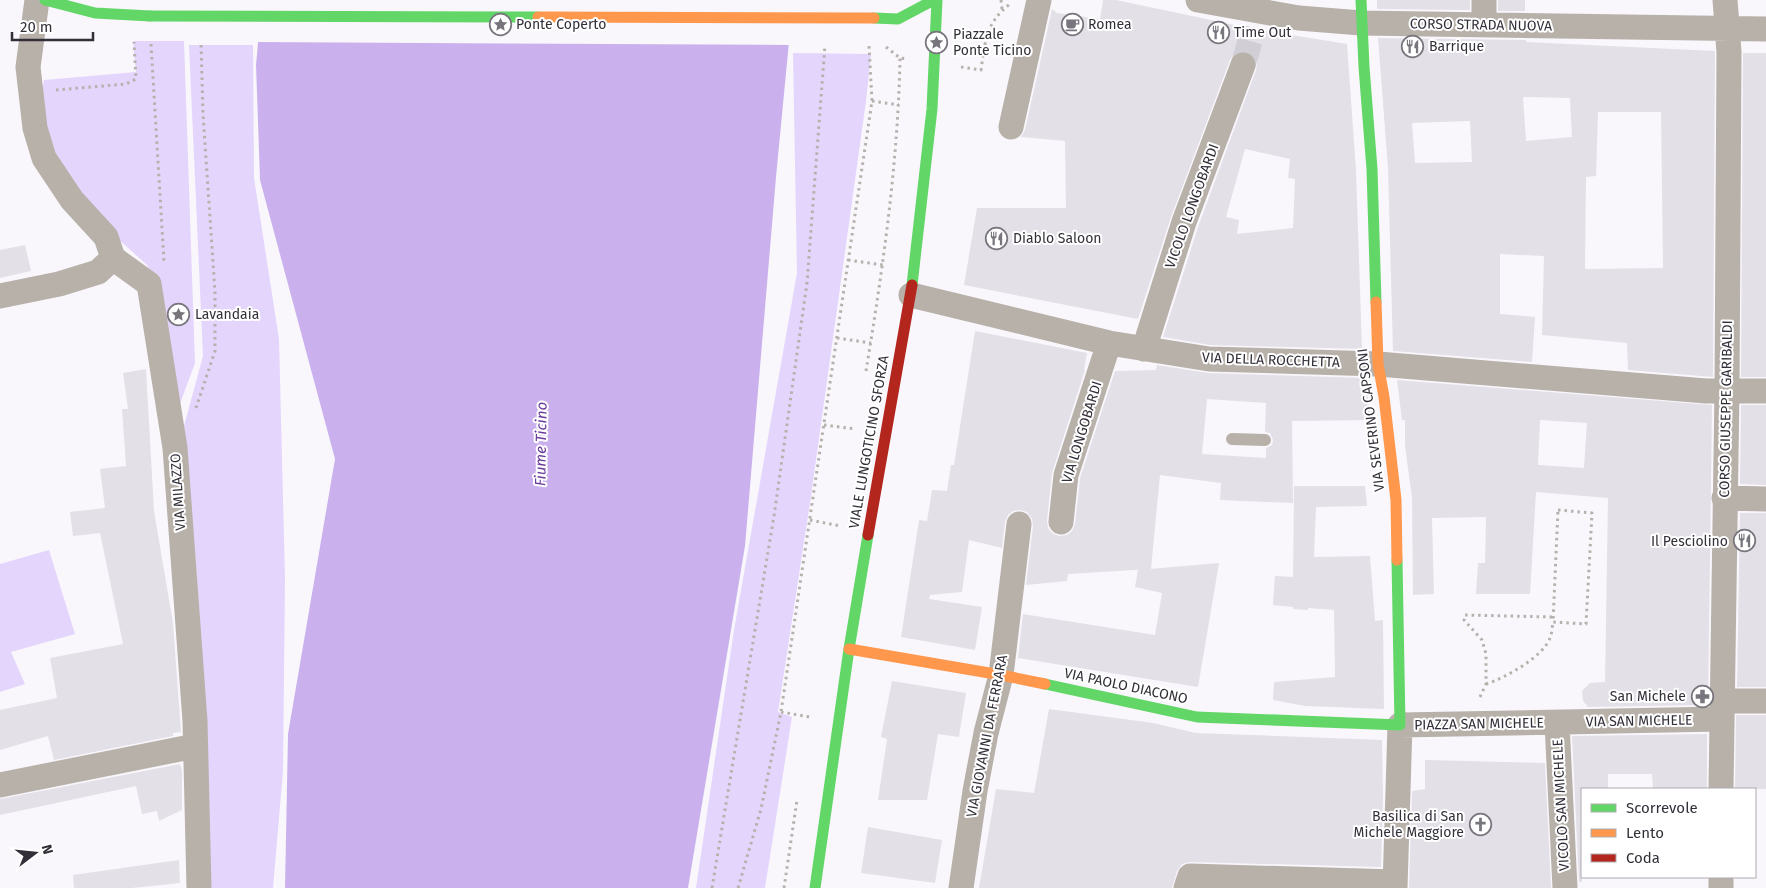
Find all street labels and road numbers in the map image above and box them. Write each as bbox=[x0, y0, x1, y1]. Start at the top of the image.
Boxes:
street label: CORSO STRADA NUOVA bbox=[1410, 15, 1552, 35]
street label: VICOLO LONGOBARDI bbox=[1162, 141, 1222, 271]
street label: CORSO GIUSEPPE GARIBALDI bbox=[1716, 320, 1736, 498]
street label: VIA SEVERINO CAPSONI bbox=[1354, 347, 1388, 493]
street label: VIA DELLA ROCCHETTA bbox=[1202, 349, 1340, 371]
street label: VIALE LUNGOTICINO SFORZA bbox=[845, 354, 893, 530]
street label: VIA LONGOBARDI bbox=[1058, 379, 1106, 485]
street label: VIA MILAZZO bbox=[167, 453, 189, 531]
street label: VIA GIOVANNI DA FERRARA bbox=[963, 653, 1011, 819]
street label: VIA PAOLO DIACONO bbox=[1063, 665, 1189, 707]
street label: VIA SAN MICHELE bbox=[1585, 712, 1693, 730]
street label: PIAZZA SAN MICHELE bbox=[1414, 714, 1544, 734]
street label: VICOLO SAN MICHELE bbox=[1549, 739, 1573, 871]

